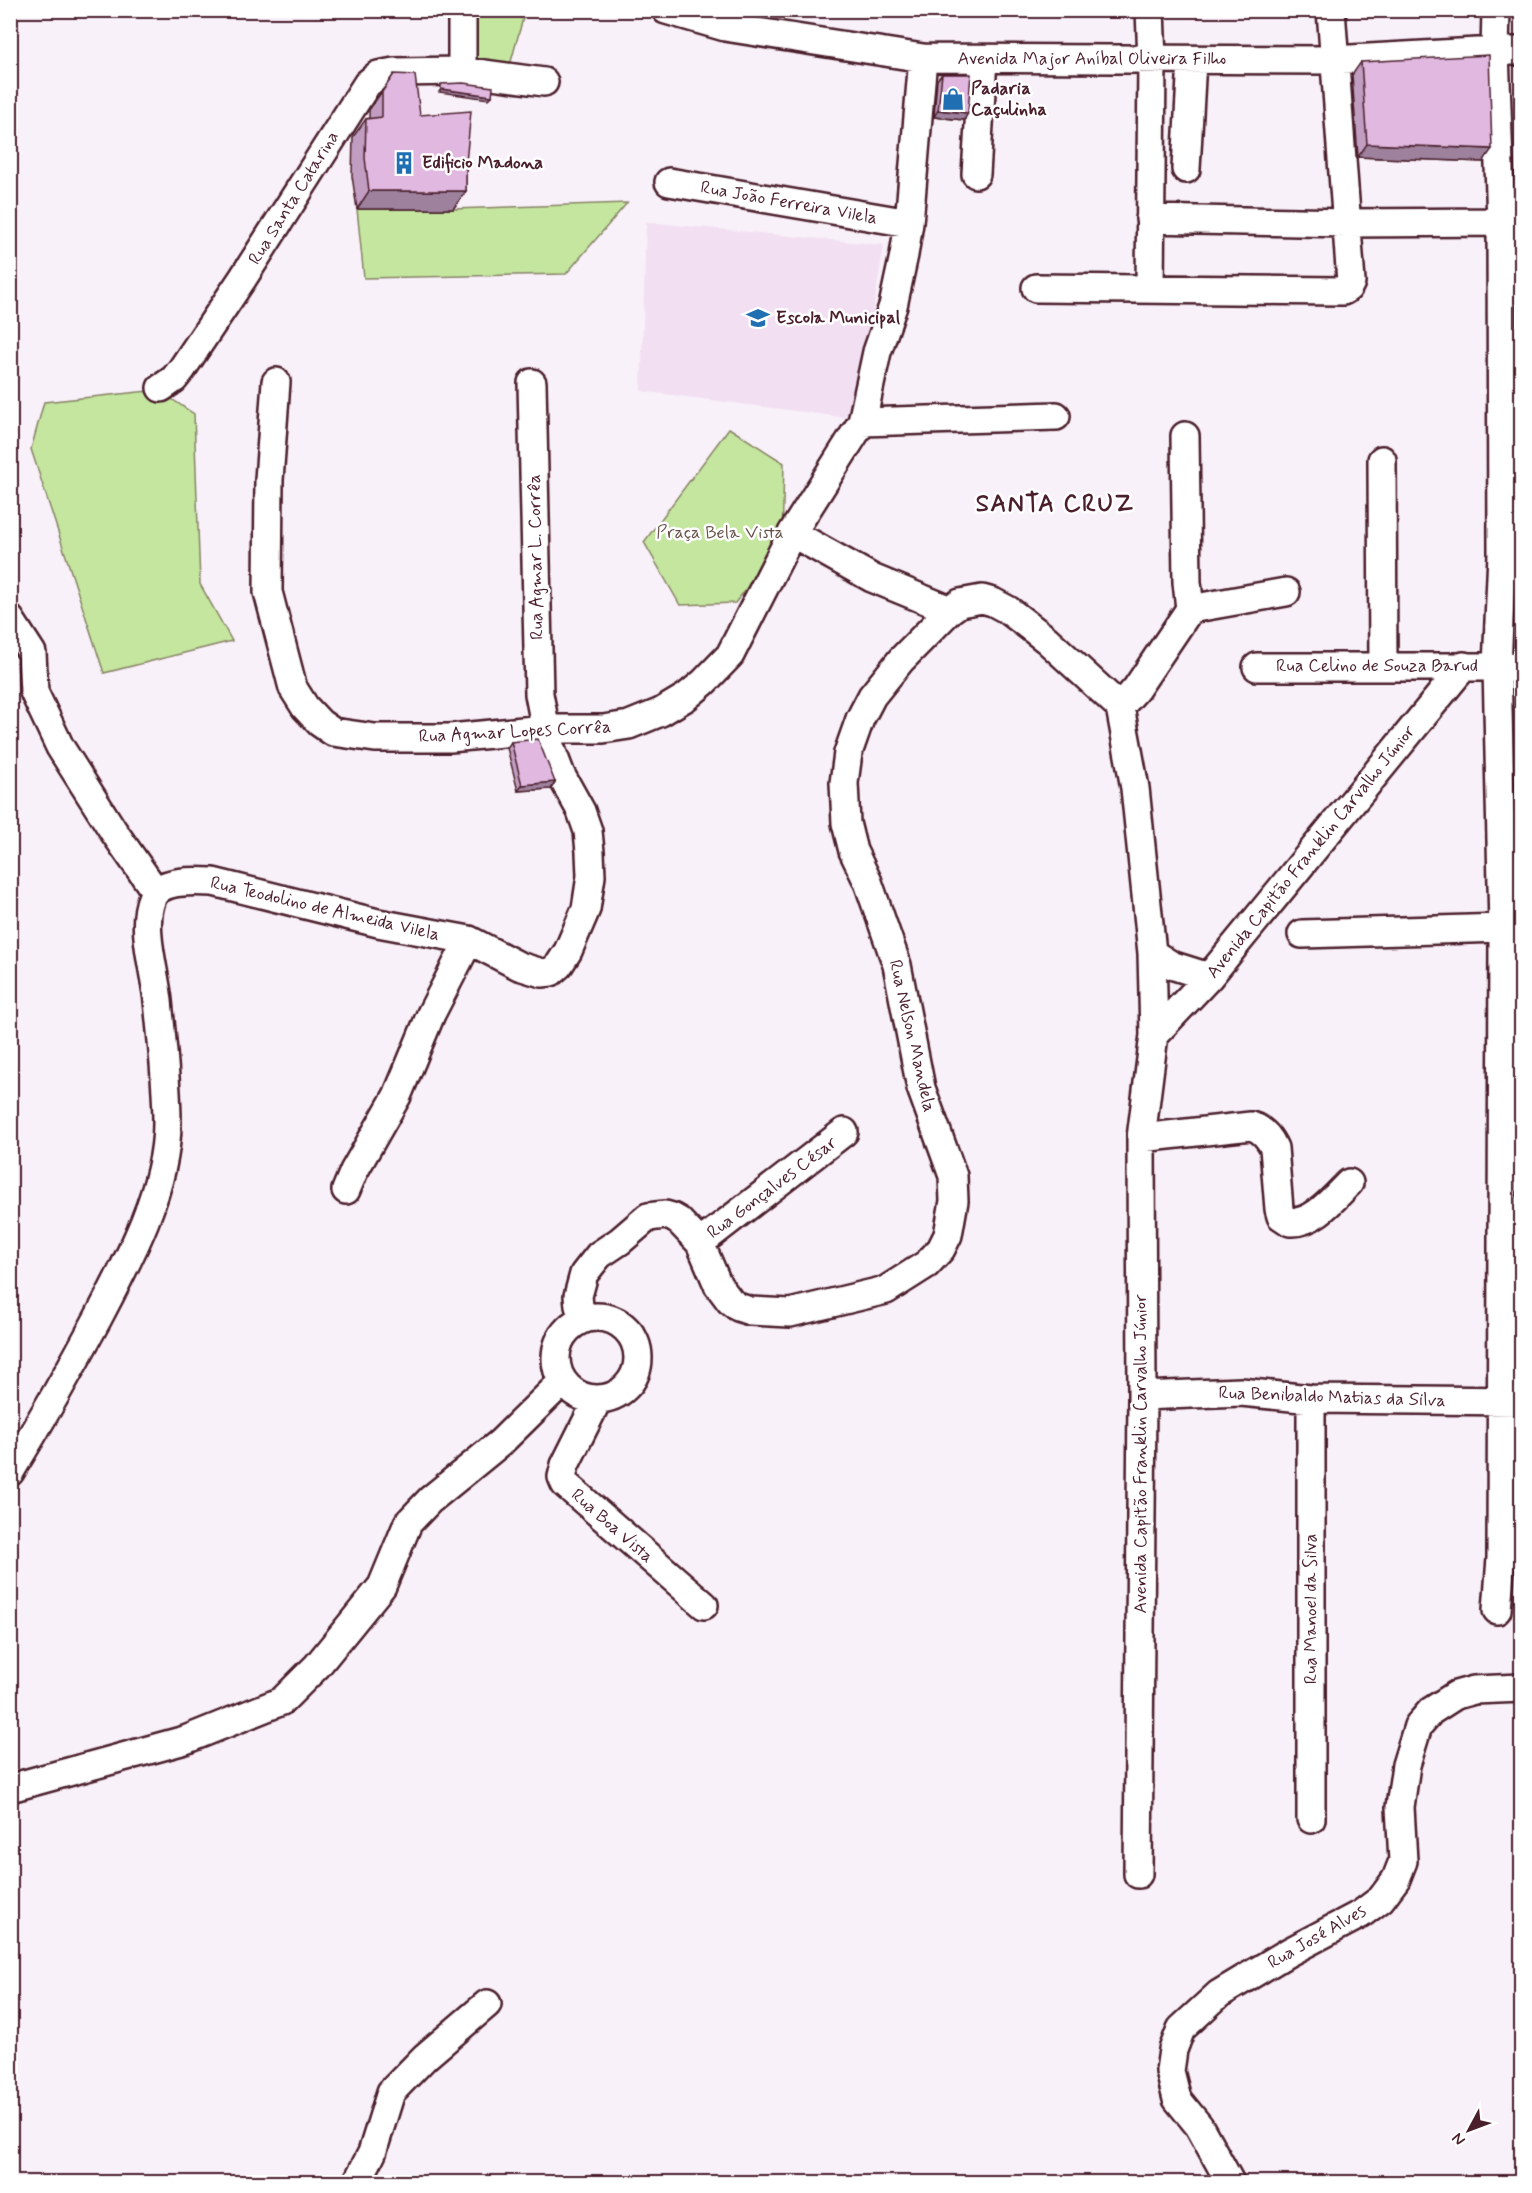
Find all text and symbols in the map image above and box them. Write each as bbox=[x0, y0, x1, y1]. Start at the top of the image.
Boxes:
street label: Avenida Major Aníbal Oliveira Filho bbox=[958, 47, 1227, 71]
place label: Padaria Caçulinha bbox=[971, 77, 1047, 122]
shop icon: Padaria Caçulinha bbox=[940, 86, 966, 112]
street label: Rua Santa Catarina bbox=[243, 127, 345, 269]
building icon: Edificio Madona bbox=[391, 150, 417, 176]
place label: Edificio Madona bbox=[422, 151, 543, 175]
street label: Rua João Ferreira Vilela bbox=[699, 176, 879, 230]
school or university icon: Escola Municipal bbox=[745, 305, 771, 331]
place label: Escola Municipal bbox=[776, 306, 901, 330]
street label: Rua Agmar L. Corrêa bbox=[523, 474, 549, 640]
district label: SANTA CRUZ bbox=[976, 489, 1134, 520]
park label: Praça Bela Vista bbox=[656, 521, 784, 545]
street label: Rua Celino de Souza Barud bbox=[1276, 654, 1478, 678]
street label: Rua Agmar Lopes Corrêa bbox=[418, 715, 612, 749]
street label: Avenida Capitão Franklin Carvalho Júnior bbox=[1201, 720, 1421, 984]
street label: Rua Teodolino de Almeida Vilela bbox=[208, 871, 442, 947]
street label: Rua Nelson Mandela bbox=[883, 957, 941, 1115]
street label: Rua Gonçalves César bbox=[702, 1131, 842, 1245]
street label: Avenida Capitão Franklin Carvalho Júnior bbox=[1129, 1294, 1153, 1614]
street label: Rua Benibaldo Matias da Silva bbox=[1218, 1381, 1446, 1413]
street label: Rua Boa Vista bbox=[566, 1484, 658, 1568]
street label: Rua Manoel da Silva bbox=[1299, 1534, 1323, 1684]
street label: Rua José Alves bbox=[1263, 1899, 1371, 1975]
north arrow bbox=[1439, 2100, 1499, 2160]
text: N bbox=[1447, 2128, 1470, 2150]

